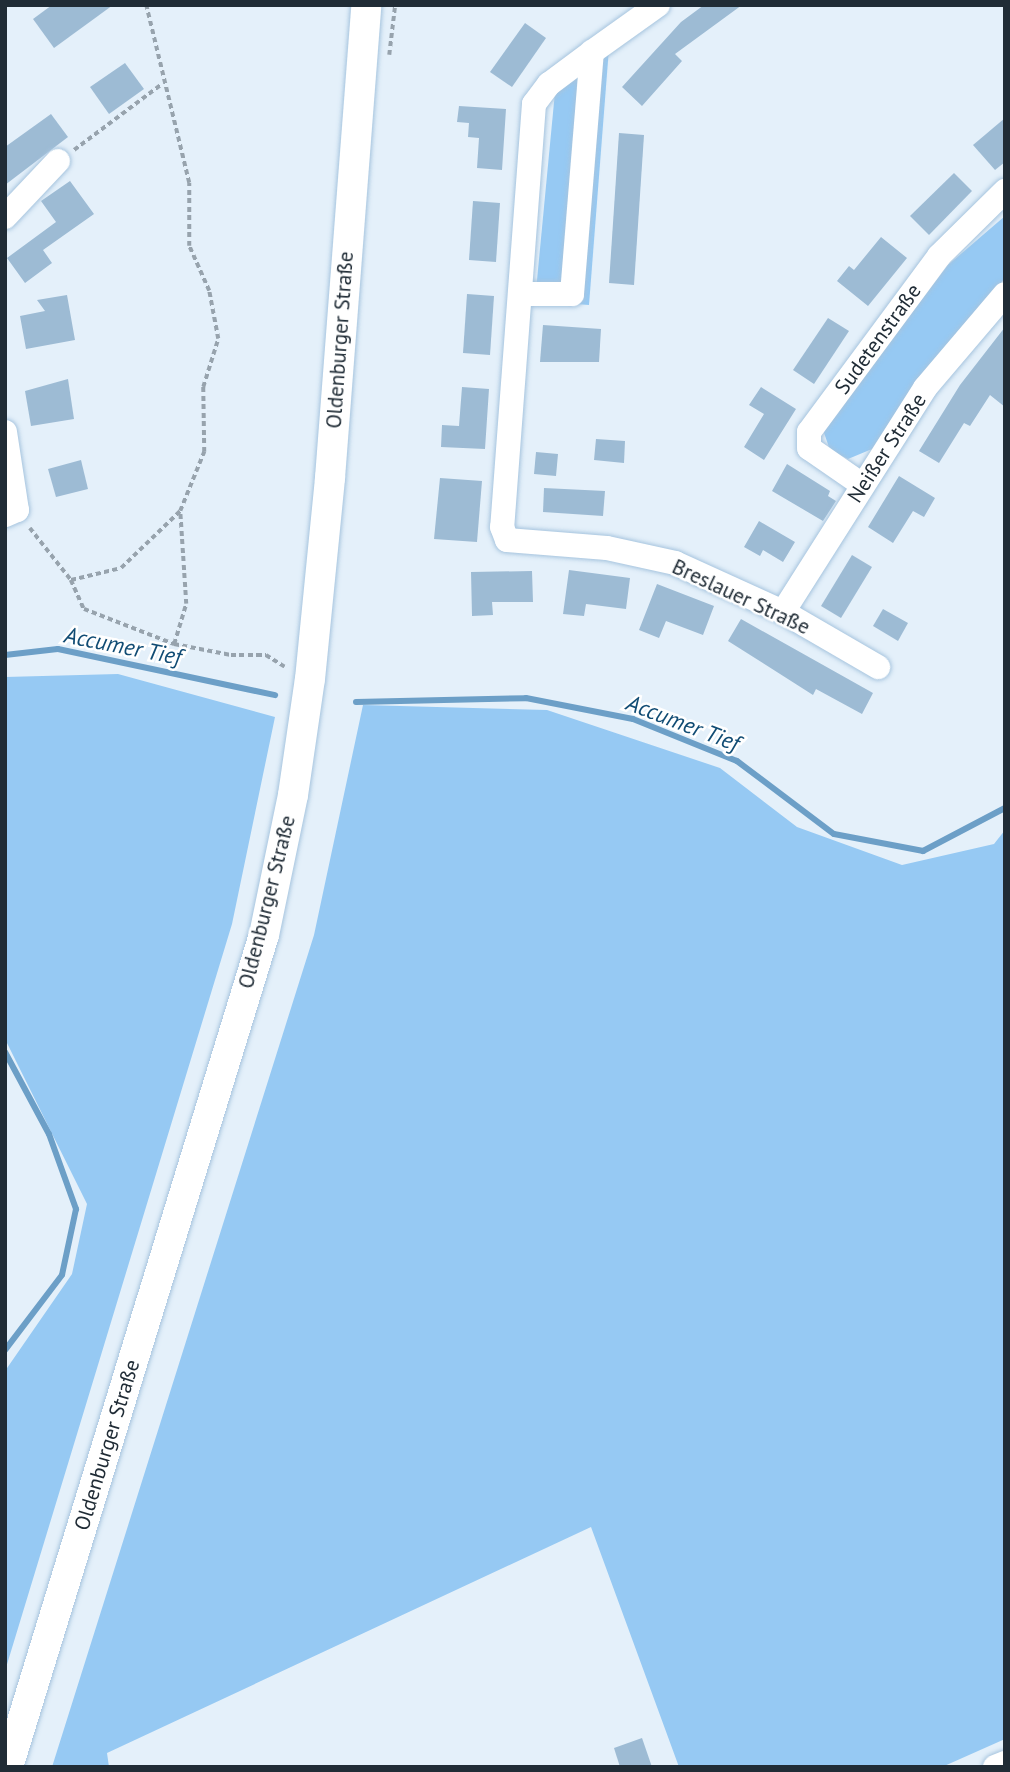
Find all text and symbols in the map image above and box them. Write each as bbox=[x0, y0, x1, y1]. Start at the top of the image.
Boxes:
street label: Oldenburger Straße bbox=[321, 251, 359, 429]
street label: Sudetenstraße bbox=[830, 279, 926, 399]
street label: Neißer Straße bbox=[842, 389, 932, 507]
street label: Breslauer Straße bbox=[668, 554, 814, 640]
water label: Accumer Tief bbox=[62, 621, 184, 671]
water label: Accumer Tief bbox=[622, 689, 744, 757]
street label: Oldenburger Straße bbox=[233, 813, 301, 991]
street label: Oldenburger Straße bbox=[69, 1357, 145, 1533]

